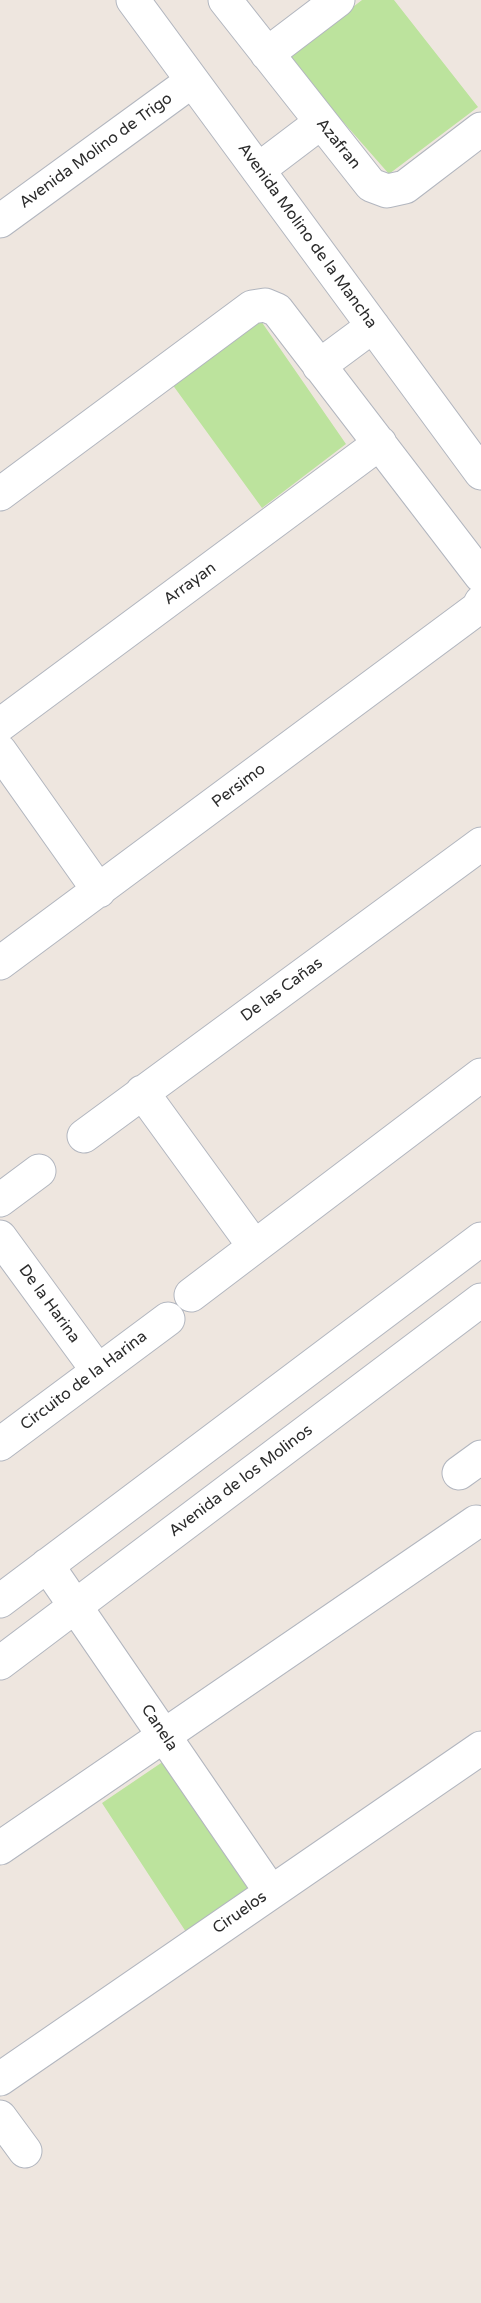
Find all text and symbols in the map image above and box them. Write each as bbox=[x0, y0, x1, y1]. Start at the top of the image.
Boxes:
street label: Avenida Molino de Trigo bbox=[16, 89, 176, 213]
street label: Azafran bbox=[312, 115, 364, 173]
street label: Avenida Molino de la Mancha bbox=[233, 140, 381, 332]
street label: Arrayan bbox=[160, 559, 220, 609]
street label: Persimo bbox=[209, 760, 269, 812]
street label: De las Cañas bbox=[237, 954, 327, 1026]
street label: De la Harina bbox=[14, 1261, 84, 1347]
street label: Circuito de la Harina bbox=[17, 1327, 151, 1435]
street label: Avenida de los Molinos bbox=[165, 1421, 317, 1541]
street label: Canela bbox=[137, 1701, 181, 1755]
street label: Ciruelos bbox=[209, 1888, 271, 1938]

